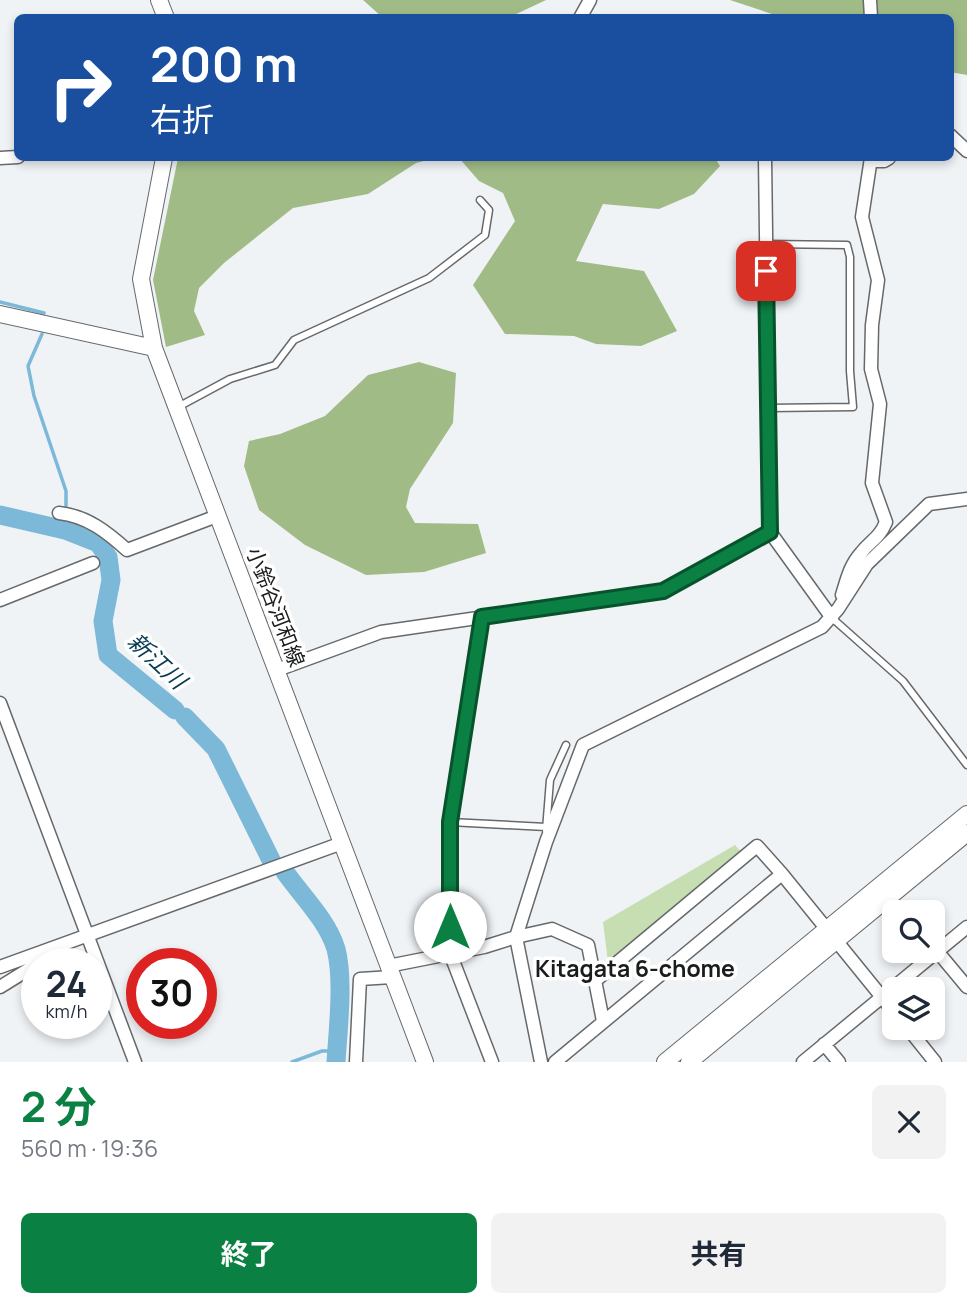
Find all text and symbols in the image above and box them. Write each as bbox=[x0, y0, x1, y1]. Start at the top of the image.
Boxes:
text: 200 m bbox=[150, 30, 298, 97]
icon: right bbox=[35, 42, 126, 133]
text: 右折 bbox=[150, 97, 214, 141]
pin bbox=[736, 241, 796, 301]
icon: arrive bbox=[747, 252, 785, 290]
street label: 小鈴谷河和線 bbox=[240, 543, 312, 670]
water label: 新江川 bbox=[122, 625, 196, 698]
position arrow bbox=[413, 890, 487, 964]
map controls bbox=[882, 900, 945, 1040]
button: search bbox=[882, 900, 945, 963]
speed limit sign: 30 bbox=[126, 948, 217, 1039]
district label: Kitagata 6-chome bbox=[535, 952, 735, 984]
text: 24 bbox=[46, 960, 87, 1008]
button: layers bbox=[882, 977, 945, 1040]
text: km/h bbox=[46, 999, 87, 1023]
text: 2 分 bbox=[21, 1077, 96, 1135]
button: close bbox=[872, 1085, 946, 1159]
text: 560 m · 19:36 bbox=[21, 1132, 158, 1164]
button: 終了 bbox=[21, 1213, 477, 1293]
button: 共有 bbox=[491, 1213, 946, 1293]

